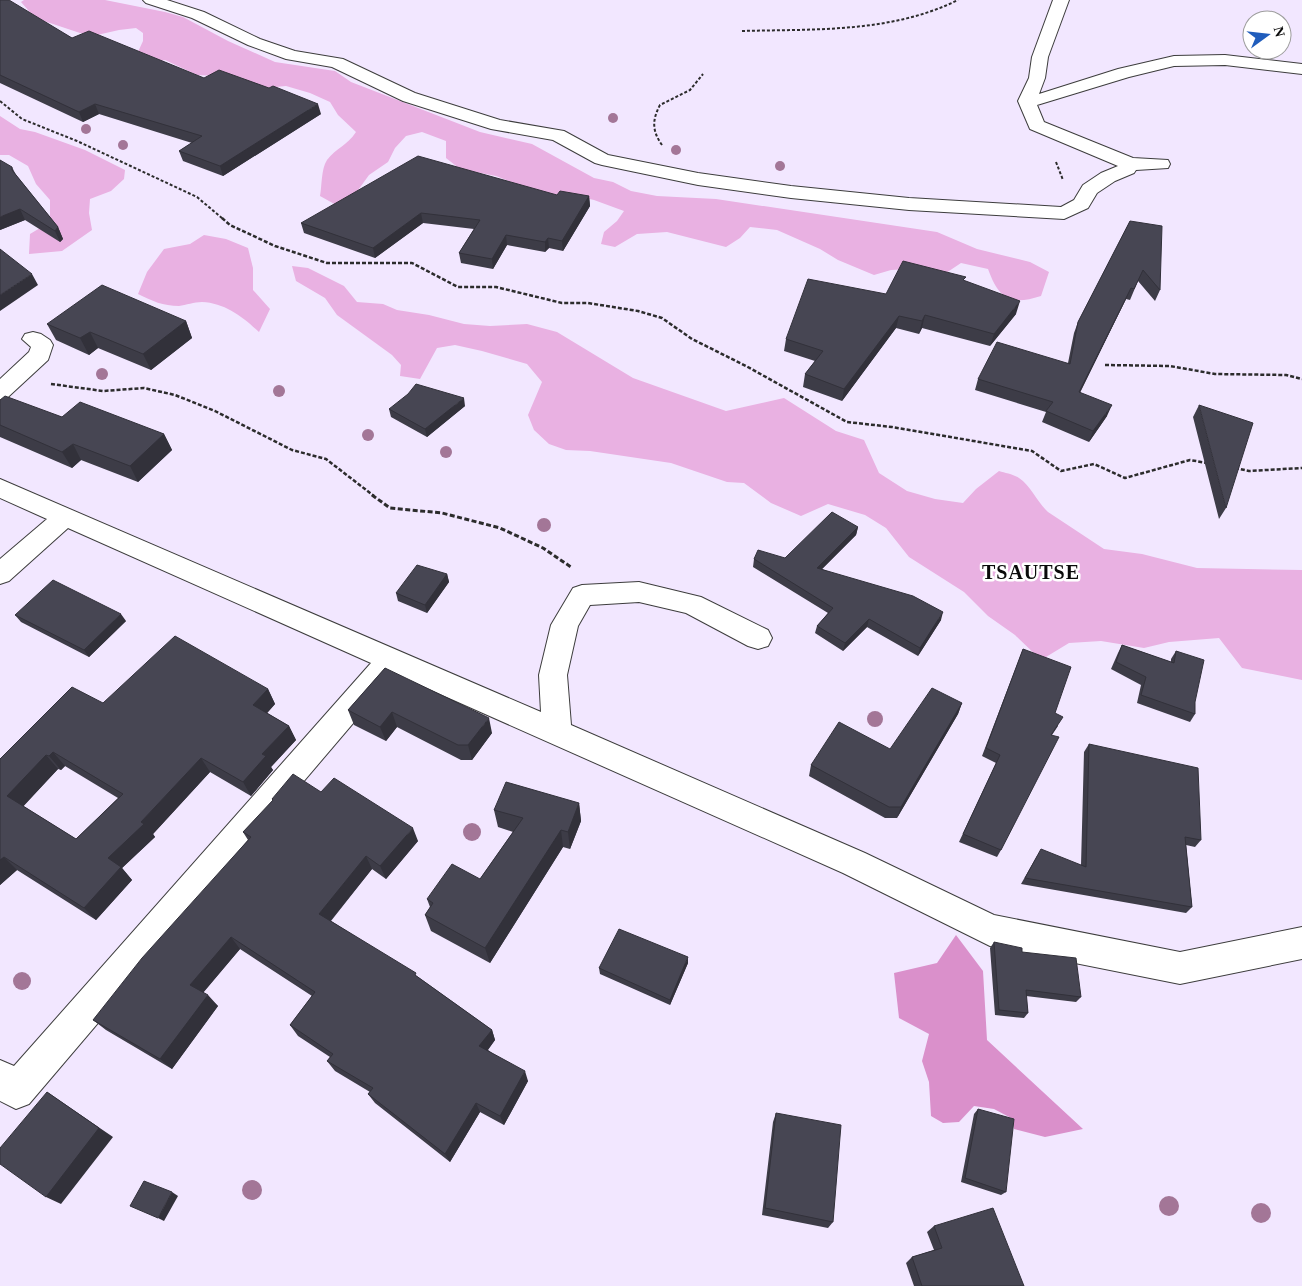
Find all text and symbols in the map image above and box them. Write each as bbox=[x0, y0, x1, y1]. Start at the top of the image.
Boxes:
north arrow bbox=[1242, 10, 1292, 60]
text: N bbox=[1271, 25, 1288, 39]
district label: TSAUTSE bbox=[982, 561, 1080, 583]

